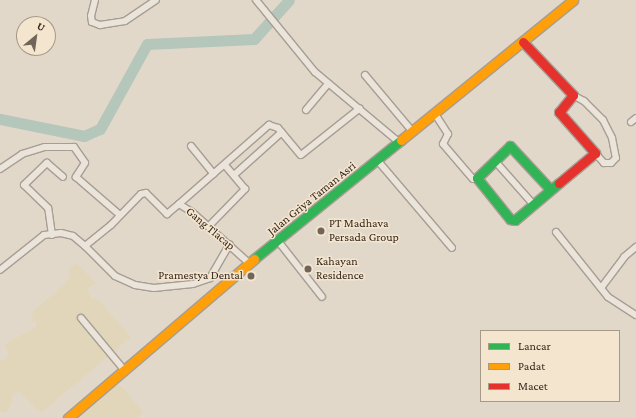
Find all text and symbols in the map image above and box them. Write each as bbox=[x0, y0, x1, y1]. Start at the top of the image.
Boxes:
north arrow bbox=[16, 16, 56, 56]
text: U bbox=[35, 19, 48, 33]
street label: Jalan Griya Taman Asri bbox=[265, 159, 359, 239]
street label: Gang Tlacap bbox=[183, 204, 237, 254]
place label: PT Madhava Persada Group bbox=[329, 217, 399, 245]
marker: PT Madhava Persada Group bbox=[316, 226, 326, 236]
place label: Kahayan Residence bbox=[316, 255, 364, 283]
marker: Kahayan Residence bbox=[303, 264, 313, 274]
place label: Pramestya Dental bbox=[158, 269, 243, 283]
marker: Pramestya Dental bbox=[246, 271, 256, 281]
legend bbox=[480, 330, 620, 402]
text: Lancar bbox=[518, 339, 551, 353]
text: Padat bbox=[518, 359, 545, 373]
text: Macet bbox=[518, 379, 548, 393]

